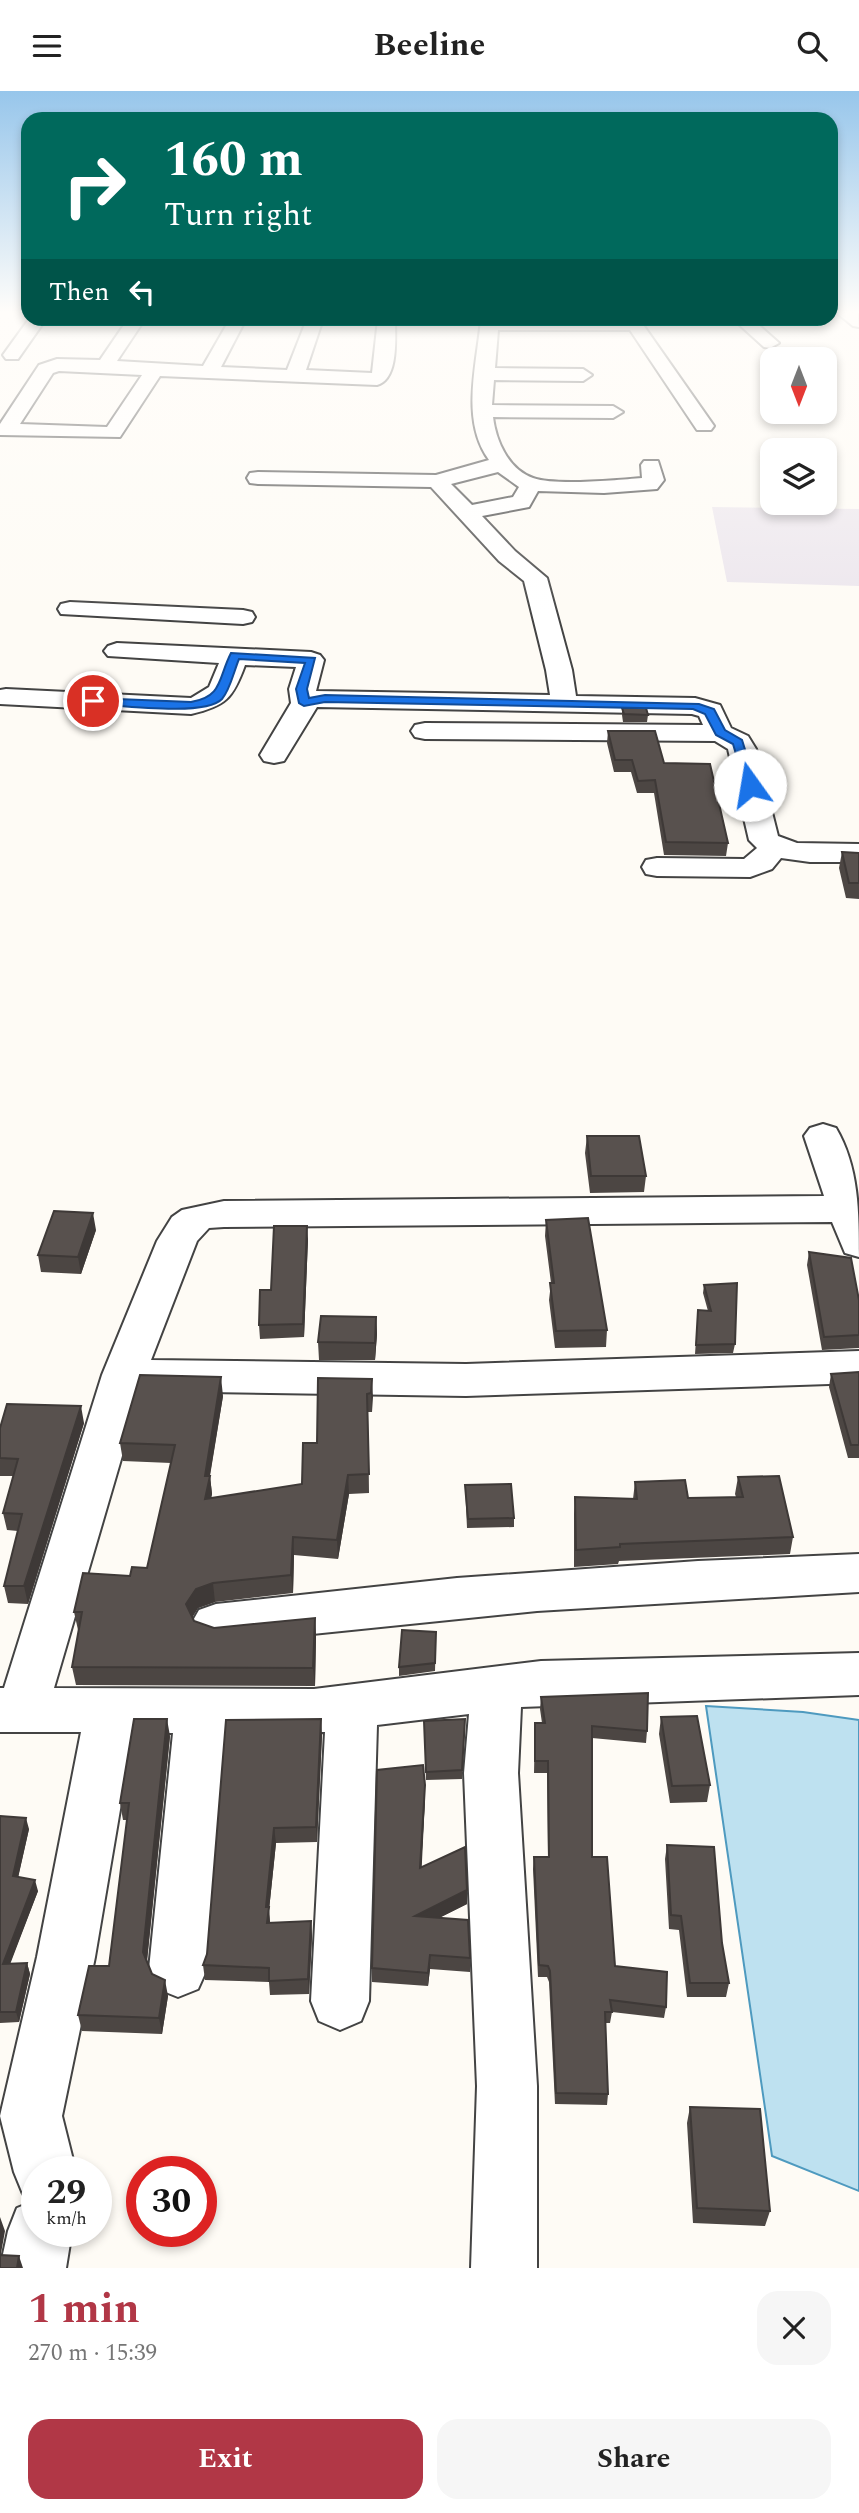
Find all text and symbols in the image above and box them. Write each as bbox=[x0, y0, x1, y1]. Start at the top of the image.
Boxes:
text: Beeline bbox=[374, 21, 485, 70]
icon: menu bbox=[28, 27, 66, 65]
icon: search bbox=[793, 27, 831, 65]
text: 160 m bbox=[164, 123, 303, 198]
icon: right bbox=[49, 140, 140, 231]
text: Turn right bbox=[164, 191, 312, 240]
text: Then bbox=[49, 272, 109, 312]
icon: left bbox=[123, 273, 161, 311]
north arrow bbox=[760, 347, 836, 423]
map controls bbox=[760, 347, 837, 515]
button: layers bbox=[760, 438, 837, 515]
pin bbox=[63, 671, 123, 731]
icon: arrive bbox=[74, 682, 112, 720]
position arrow bbox=[713, 748, 787, 822]
speed limit sign: 30 bbox=[126, 2156, 217, 2247]
text: 29 bbox=[47, 2166, 86, 2219]
text: km/h bbox=[46, 2205, 87, 2232]
text: 1 min bbox=[28, 2278, 140, 2341]
button: close bbox=[757, 2291, 831, 2365]
text: 270 m · 15:39 bbox=[28, 2336, 157, 2371]
button: Exit bbox=[28, 2419, 423, 2499]
button: Share bbox=[437, 2419, 831, 2499]

